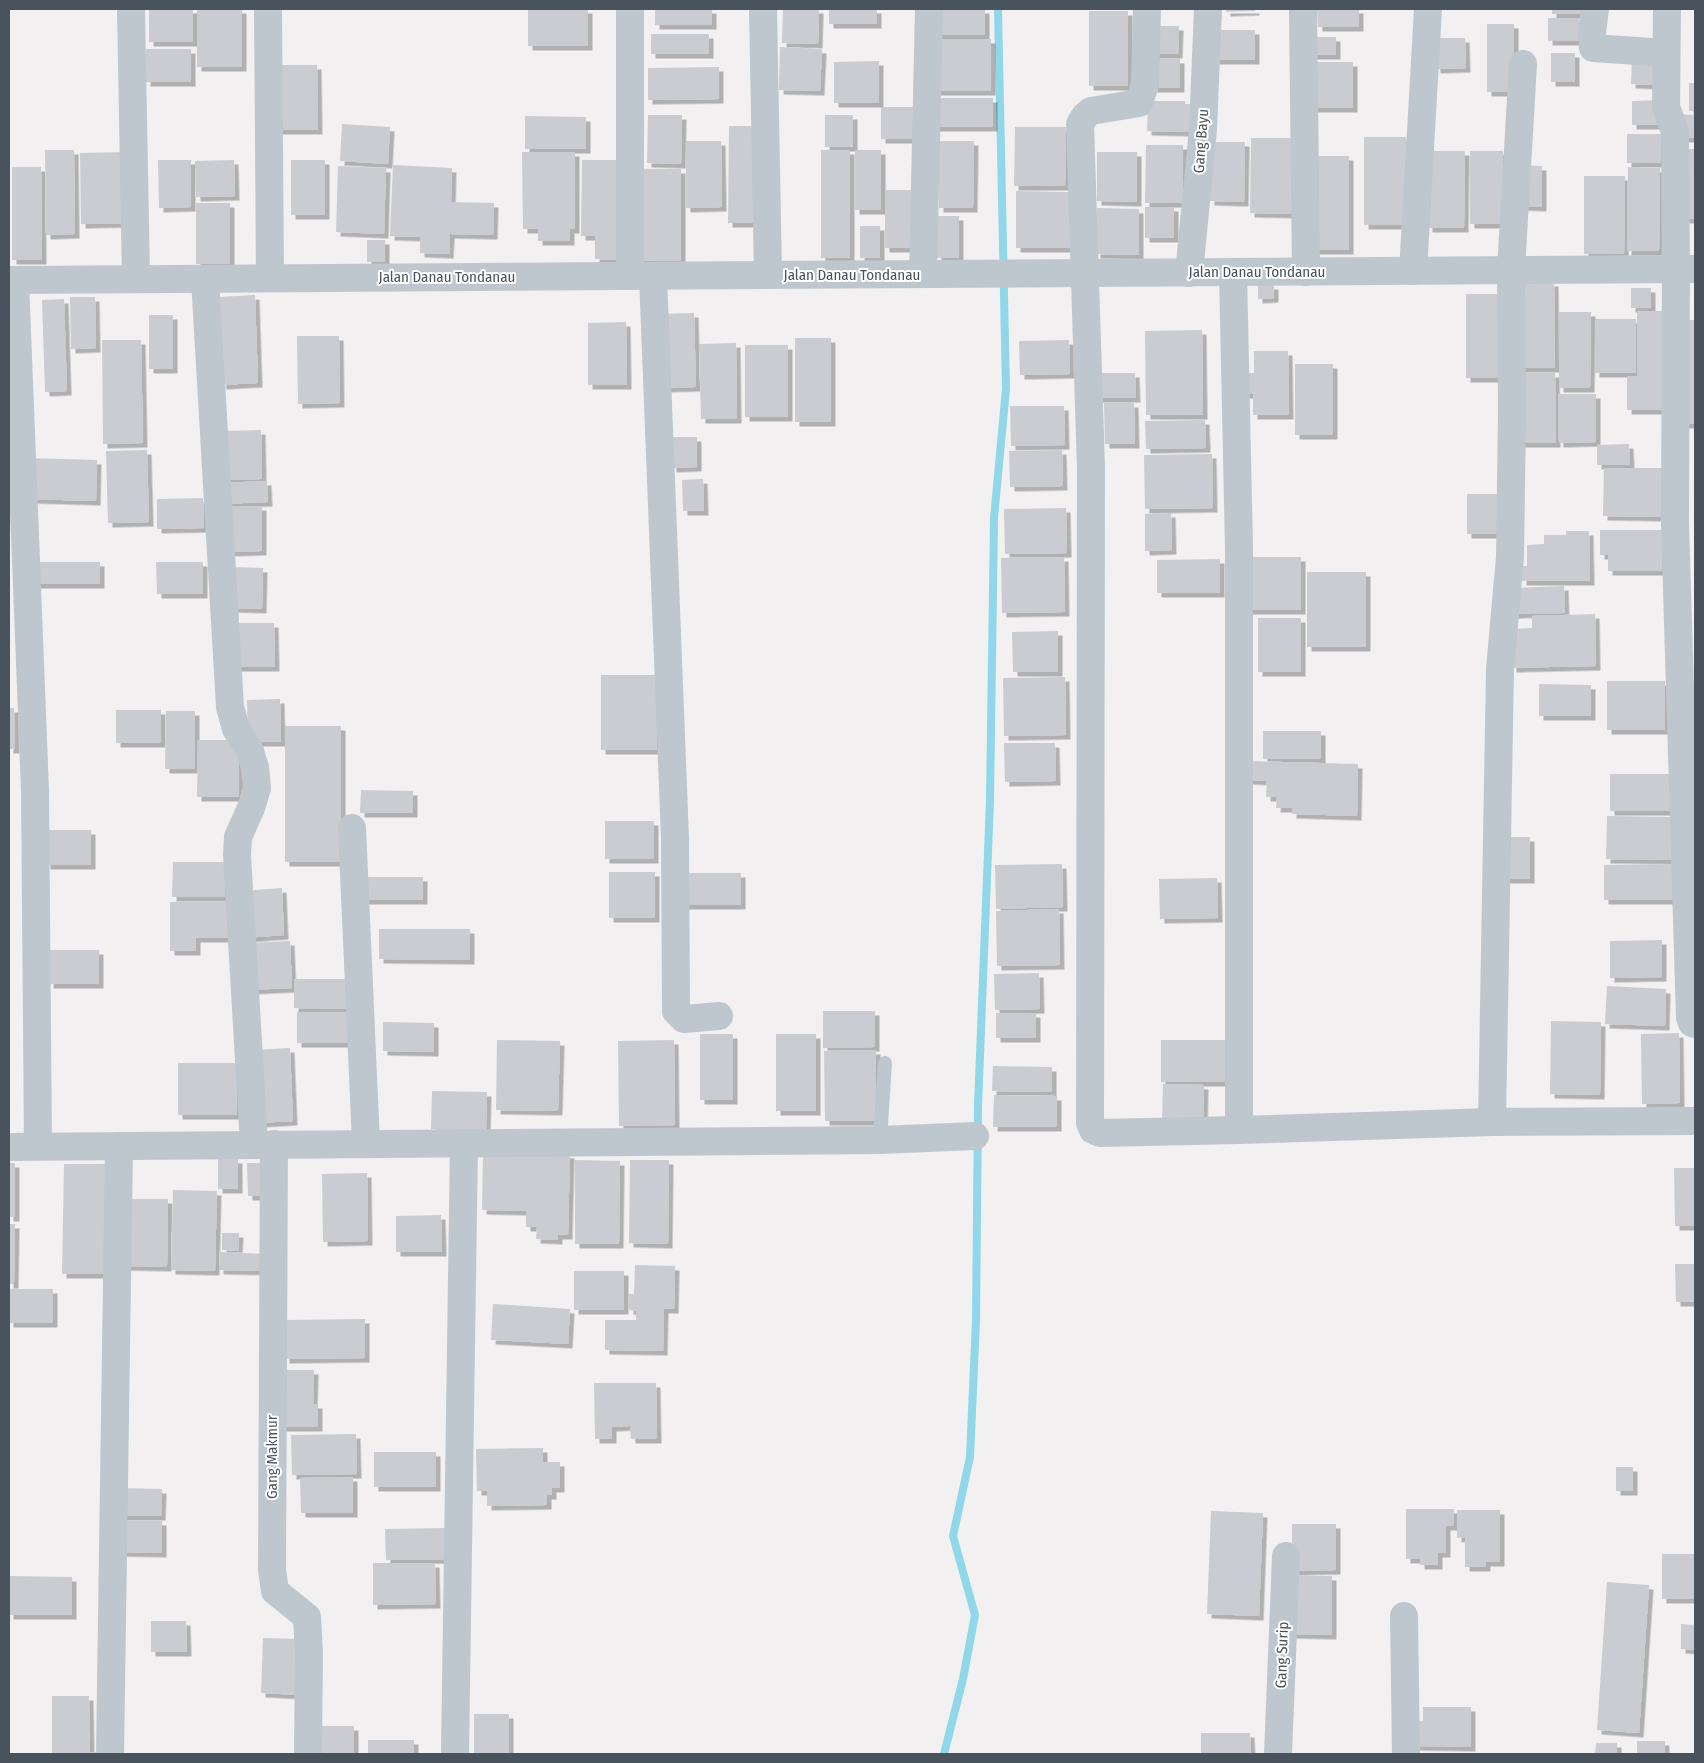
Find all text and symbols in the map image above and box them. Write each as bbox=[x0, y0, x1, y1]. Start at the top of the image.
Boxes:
street label: Gang Bayu bbox=[1190, 108, 1212, 174]
street label: Jalan Danau Tondanau bbox=[1189, 263, 1325, 281]
street label: Jalan Danau Tondanau bbox=[784, 266, 920, 284]
street label: Jalan Danau Tondanau bbox=[379, 268, 515, 286]
street label: Gang Makmur bbox=[263, 1414, 281, 1499]
street label: Gang Surip bbox=[1272, 1621, 1292, 1689]

